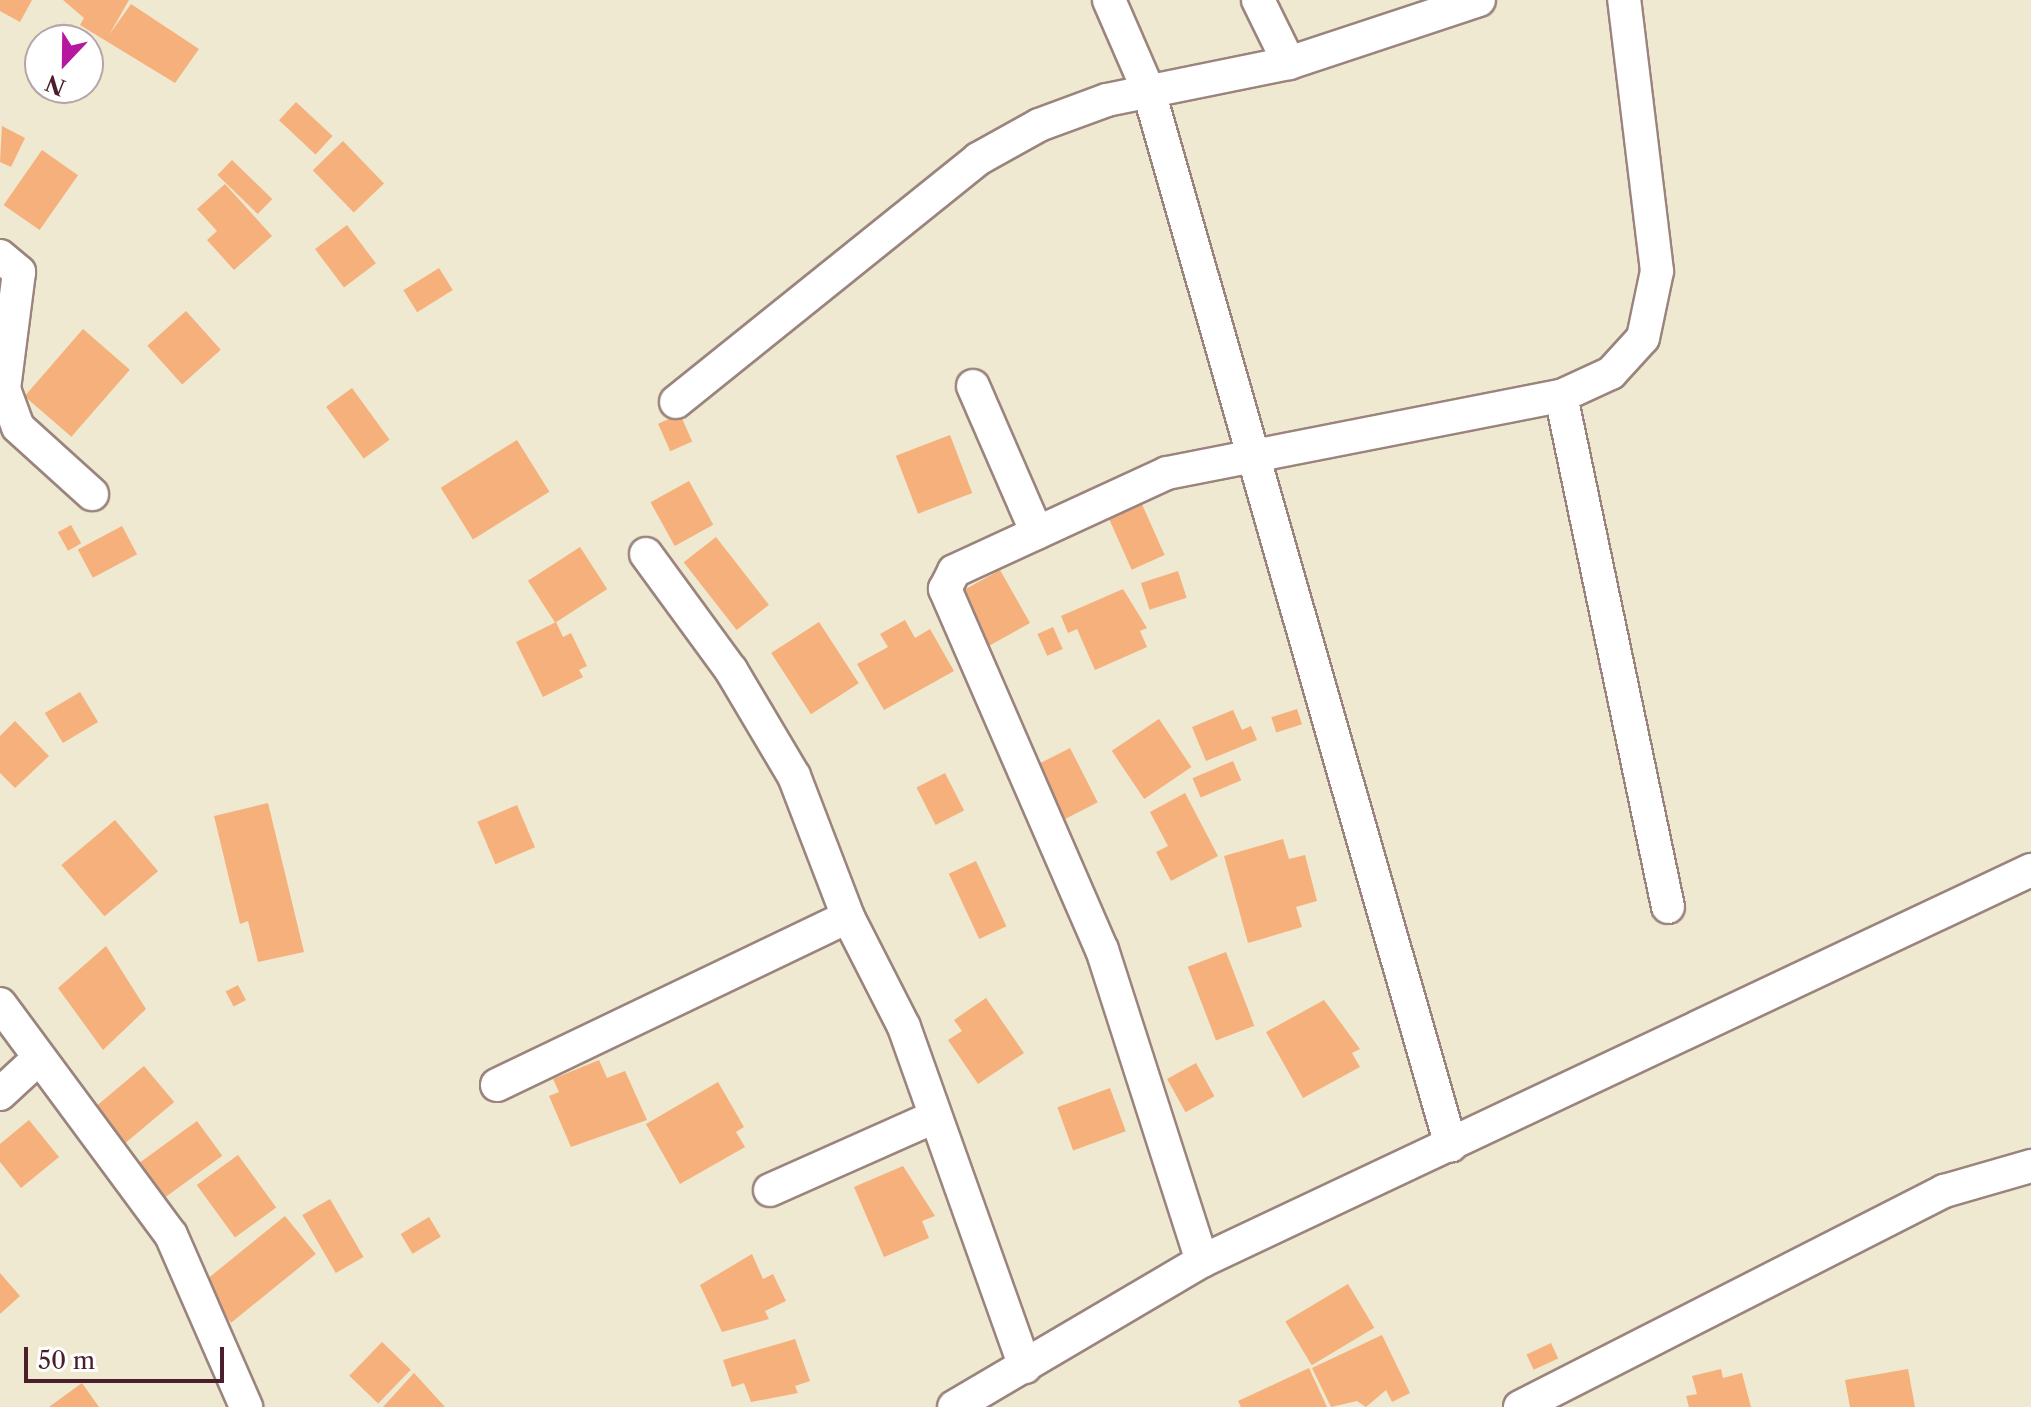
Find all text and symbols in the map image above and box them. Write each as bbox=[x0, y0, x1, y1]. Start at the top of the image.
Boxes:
north arrow bbox=[24, 24, 104, 104]
text: N bbox=[42, 69, 69, 101]
scale bar bbox=[28, 1331, 228, 1381]
text: 50 m bbox=[38, 1346, 95, 1375]

